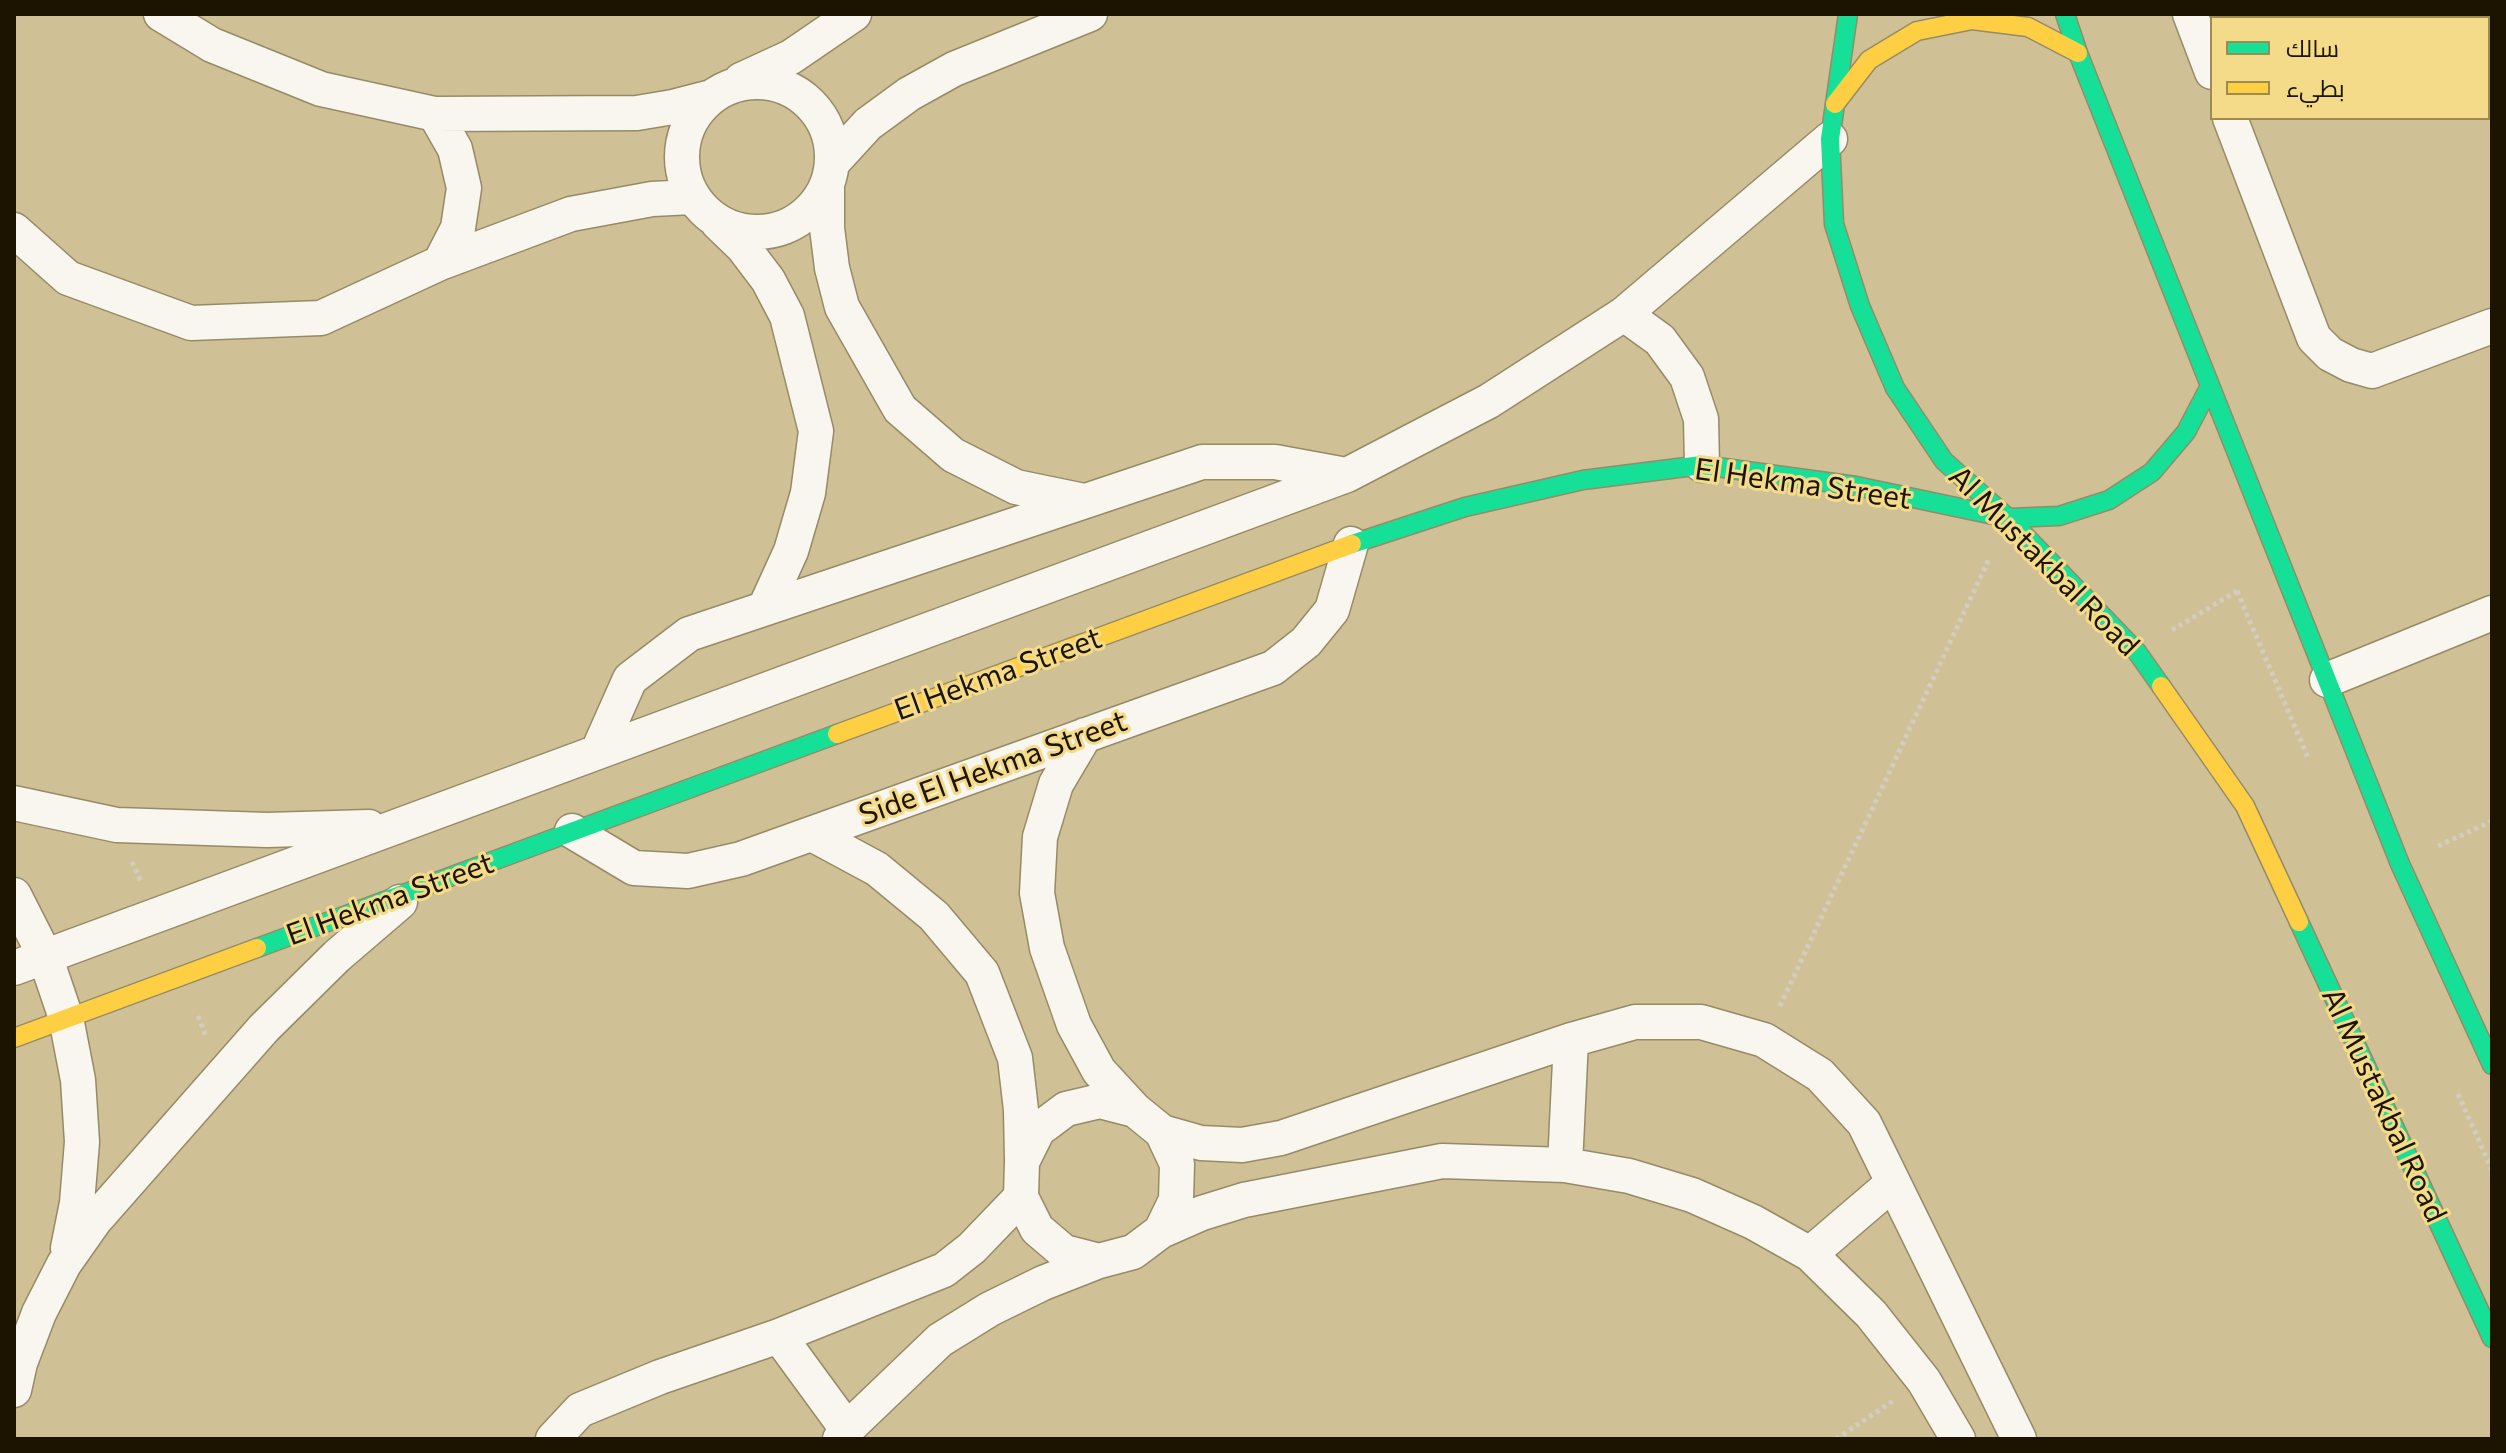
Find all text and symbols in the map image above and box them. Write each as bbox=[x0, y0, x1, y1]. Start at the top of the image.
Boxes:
legend bbox=[2210, 16, 2490, 120]
text: سالك bbox=[2286, 33, 2339, 62]
text: بطيء bbox=[2286, 73, 2345, 102]
street label: El Hekma Street bbox=[1692, 451, 1914, 517]
street label: Al Mustakbal Road bbox=[1941, 458, 2147, 664]
street label: El Hekma Street bbox=[889, 620, 1107, 728]
street label: Side El Hekma Street bbox=[854, 703, 1132, 833]
street label: El Hekma Street bbox=[281, 845, 499, 953]
street label: Al Mustakbal Road bbox=[2314, 982, 2454, 1228]

